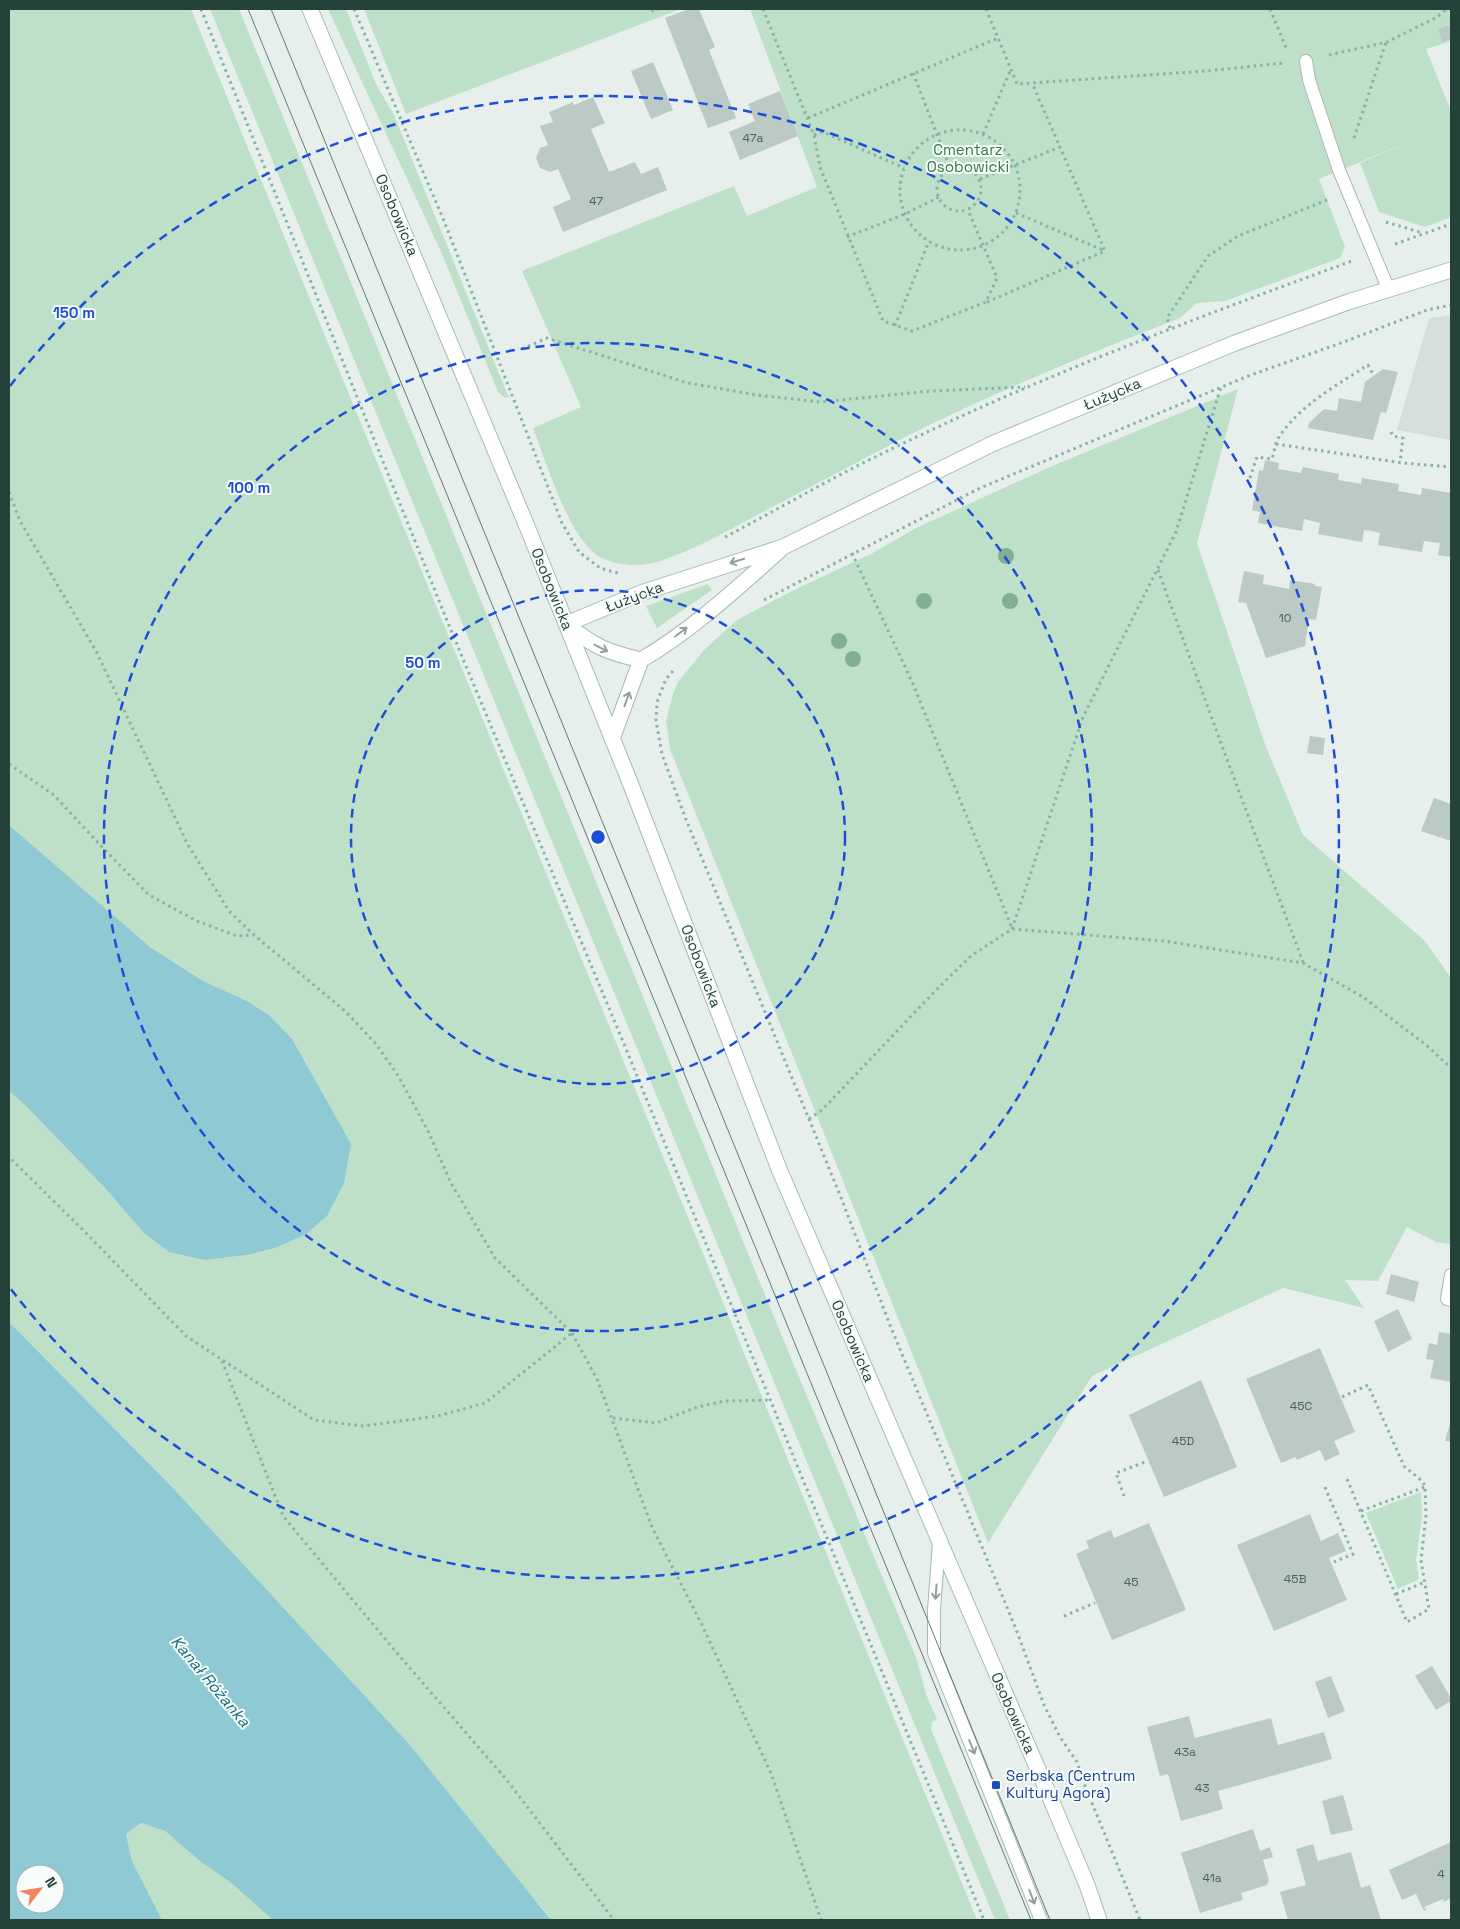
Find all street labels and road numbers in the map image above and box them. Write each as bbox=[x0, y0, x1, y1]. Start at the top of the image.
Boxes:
street label: Osobowicka bbox=[372, 171, 423, 259]
street label: Łużycka bbox=[1080, 373, 1144, 414]
street label: Osobowicka bbox=[527, 545, 578, 633]
street label: Łużycka bbox=[602, 577, 666, 616]
street label: Osobowicka bbox=[677, 922, 726, 1010]
street label: Osobowicka bbox=[828, 1297, 879, 1385]
street label: Osobowicka bbox=[987, 1669, 1040, 1757]

